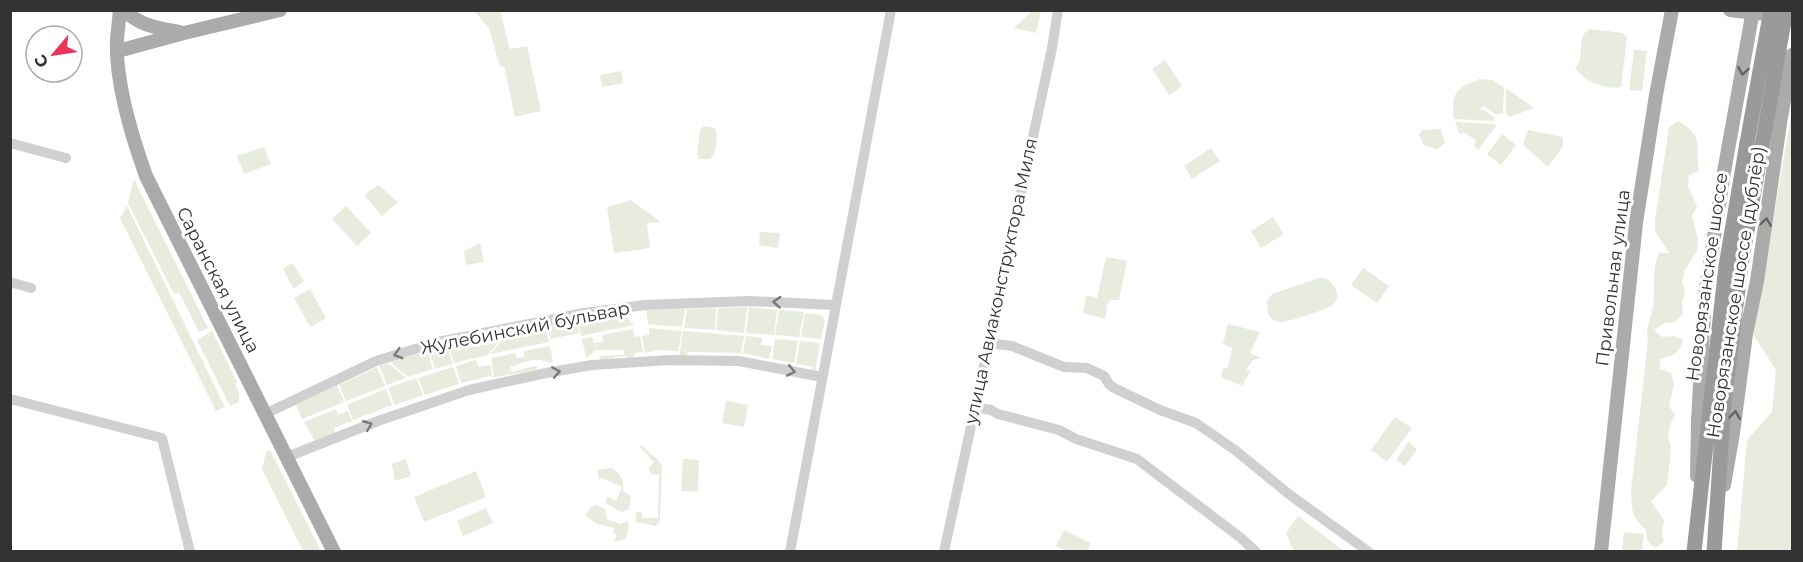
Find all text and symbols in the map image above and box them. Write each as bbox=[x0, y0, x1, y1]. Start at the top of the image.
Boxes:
north arrow bbox=[24, 24, 84, 84]
text: С bbox=[30, 51, 52, 71]
one-way arrow bbox=[1737, 66, 1750, 76]
street label: улица Авиаконструктора Миля bbox=[960, 136, 1042, 427]
street label: Новорязанское шоссе (дублёр) bbox=[1702, 144, 1770, 440]
street label: Новорязанское шоссе bbox=[1681, 171, 1733, 383]
street label: Привольная улица bbox=[1591, 188, 1635, 368]
street label: Саранская улица bbox=[172, 203, 264, 357]
one-way arrow bbox=[1759, 218, 1771, 227]
one-way arrow bbox=[773, 296, 782, 309]
street label: Жулебинский бульвар bbox=[418, 297, 632, 359]
one-way arrow bbox=[393, 347, 404, 359]
one-way arrow bbox=[785, 364, 795, 377]
one-way arrow bbox=[550, 366, 560, 379]
one-way arrow bbox=[1729, 410, 1741, 419]
one-way arrow bbox=[362, 420, 373, 432]

